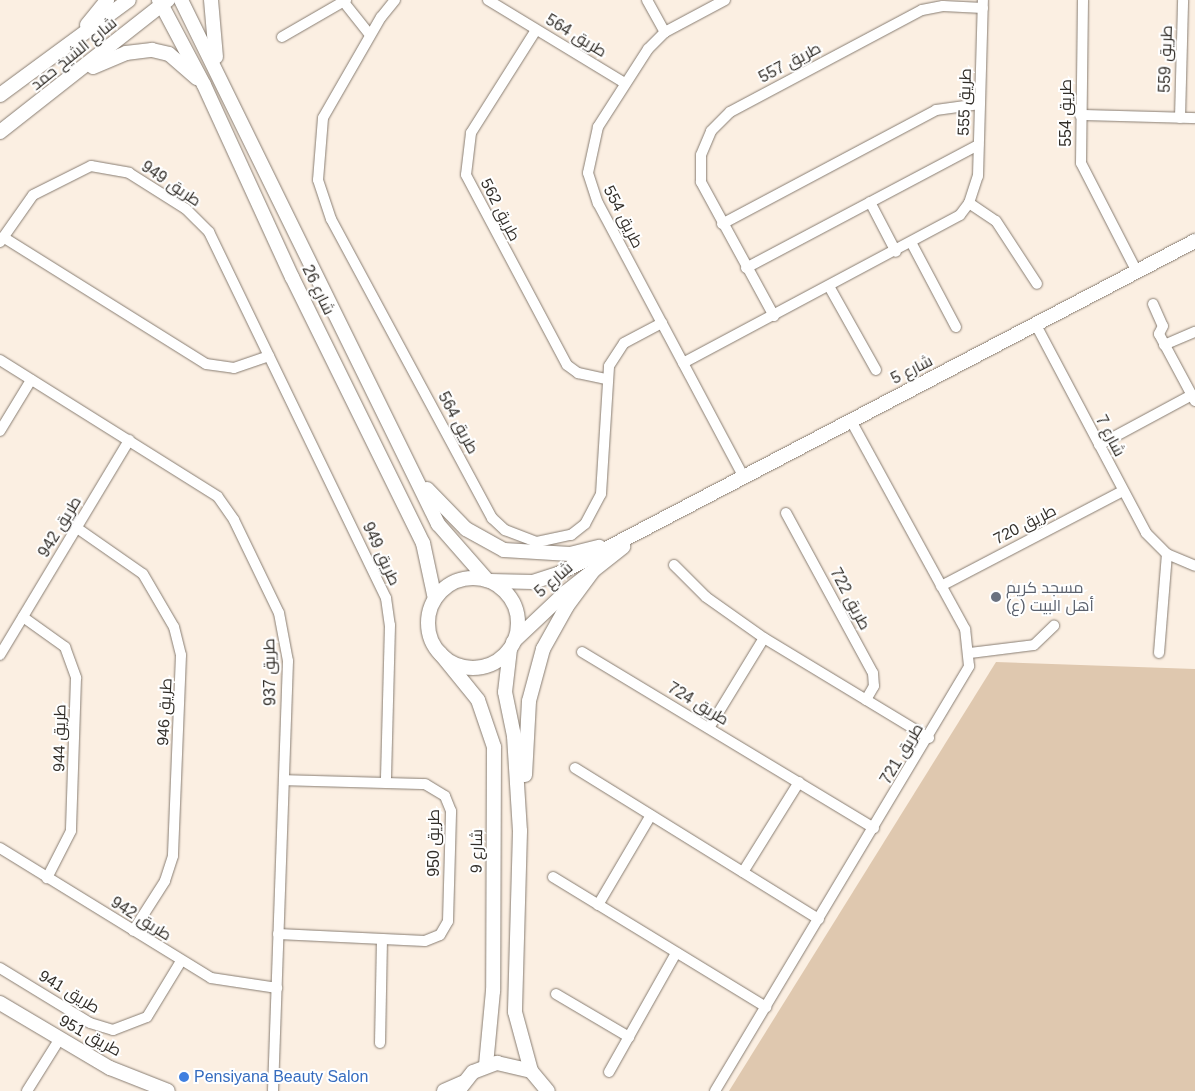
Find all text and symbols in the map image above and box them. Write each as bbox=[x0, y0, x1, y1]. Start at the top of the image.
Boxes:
street label: طريق 564 bbox=[542, 10, 610, 62]
street label: شارع الشيخ حمد bbox=[27, 13, 121, 95]
street label: طريق 559 bbox=[1155, 25, 1177, 93]
street label: طريق 557 bbox=[756, 39, 824, 87]
street label: طريق 555 bbox=[954, 68, 976, 136]
street label: طريق 554 bbox=[1056, 79, 1076, 147]
street label: طريق 949 bbox=[138, 157, 204, 211]
street label: طريق 562 bbox=[476, 175, 524, 245]
street label: طريق 554 bbox=[599, 182, 647, 252]
street label: شارع 26 bbox=[298, 262, 338, 318]
street label: شارع 5 bbox=[888, 351, 936, 389]
street label: طريق 564 bbox=[434, 389, 482, 457]
street label: شارع 7 bbox=[1091, 412, 1129, 460]
street label: طريق 942 bbox=[34, 493, 86, 561]
street label: طريق 720 bbox=[990, 501, 1060, 549]
street label: طريق 949 bbox=[358, 519, 404, 589]
street label: شارع 5 bbox=[531, 558, 577, 602]
street label: طريق 722 bbox=[826, 565, 874, 633]
place label: مسجد كريم أهل البيت (ع) bbox=[1006, 578, 1094, 616]
marker: مسجد كريم أهل البيت (ع) bbox=[990, 591, 1002, 603]
street label: طريق 937 bbox=[260, 638, 280, 706]
street label: طريق 946 bbox=[154, 678, 176, 746]
street label: طريق 724 bbox=[664, 678, 732, 730]
street label: طريق 944 bbox=[50, 704, 70, 772]
street label: طريق 721 bbox=[876, 720, 928, 788]
street label: طريق 950 bbox=[424, 809, 444, 877]
street label: شارع 9 bbox=[467, 829, 487, 873]
street label: طريق 942 bbox=[107, 893, 175, 945]
street label: طريق 941 bbox=[35, 966, 103, 1018]
street label: طريق 951 bbox=[56, 1011, 124, 1061]
place label: Pensiyana Beauty Salon bbox=[194, 1067, 368, 1087]
marker: Pensiyana Beauty Salon bbox=[178, 1071, 190, 1083]

